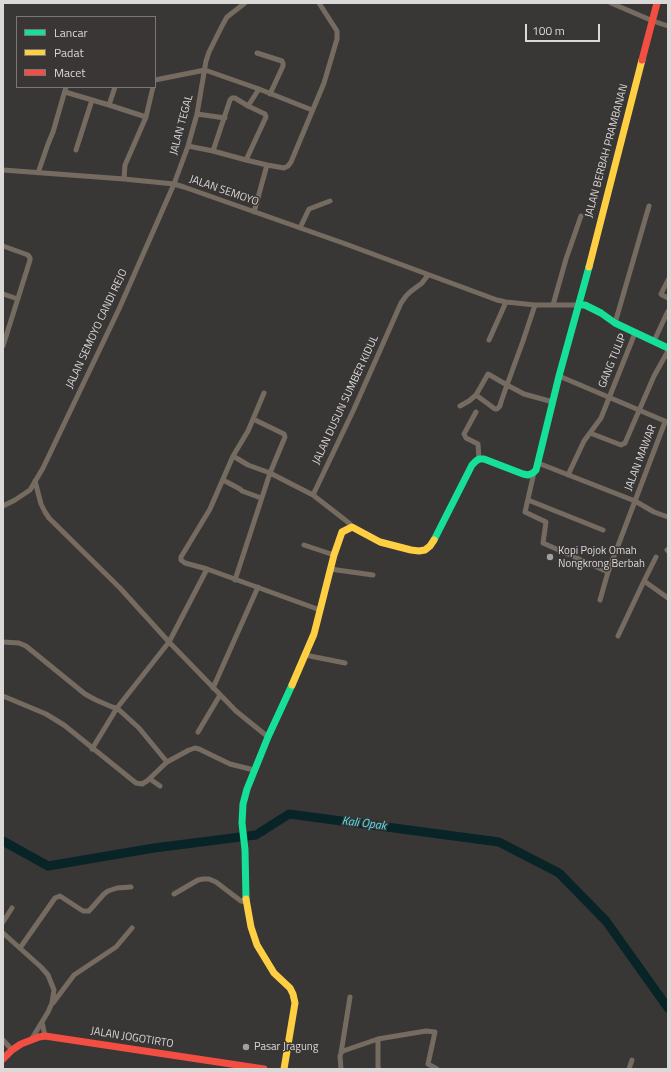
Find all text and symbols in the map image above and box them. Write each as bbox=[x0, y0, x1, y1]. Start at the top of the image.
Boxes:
legend bbox=[16, 16, 156, 88]
scale bar bbox=[527, 16, 602, 42]
text: 100 m bbox=[532, 21, 565, 40]
text: Lancar bbox=[54, 23, 88, 42]
text: Padat bbox=[54, 43, 84, 62]
text: Macet bbox=[54, 63, 86, 82]
street label: JALAN BERBAH PRAMBANAN bbox=[583, 83, 631, 219]
street label: JALAN TEGAL bbox=[168, 93, 196, 157]
street label: JALAN SEMOYO bbox=[188, 173, 260, 209]
street label: JALAN SEMOYO CANDI REJO bbox=[63, 267, 131, 391]
street label: GANG TULIP bbox=[596, 332, 630, 390]
street label: JALAN DUSUN SUMBER KIDUL bbox=[310, 333, 382, 467]
street label: JALAN MAWAR bbox=[622, 423, 660, 493]
place label: Kopi Pojok Omah Nongkrong Berbah bbox=[558, 544, 645, 570]
marker: Kopi Pojok Omah Nongkrong Berbah bbox=[545, 552, 555, 562]
water label: Kali Opak bbox=[341, 814, 387, 834]
street label: JALAN JOGOTIRTO bbox=[90, 1025, 174, 1051]
place label: Pasar Jragung bbox=[254, 1040, 318, 1054]
marker: Pasar Jragung bbox=[241, 1042, 251, 1052]

